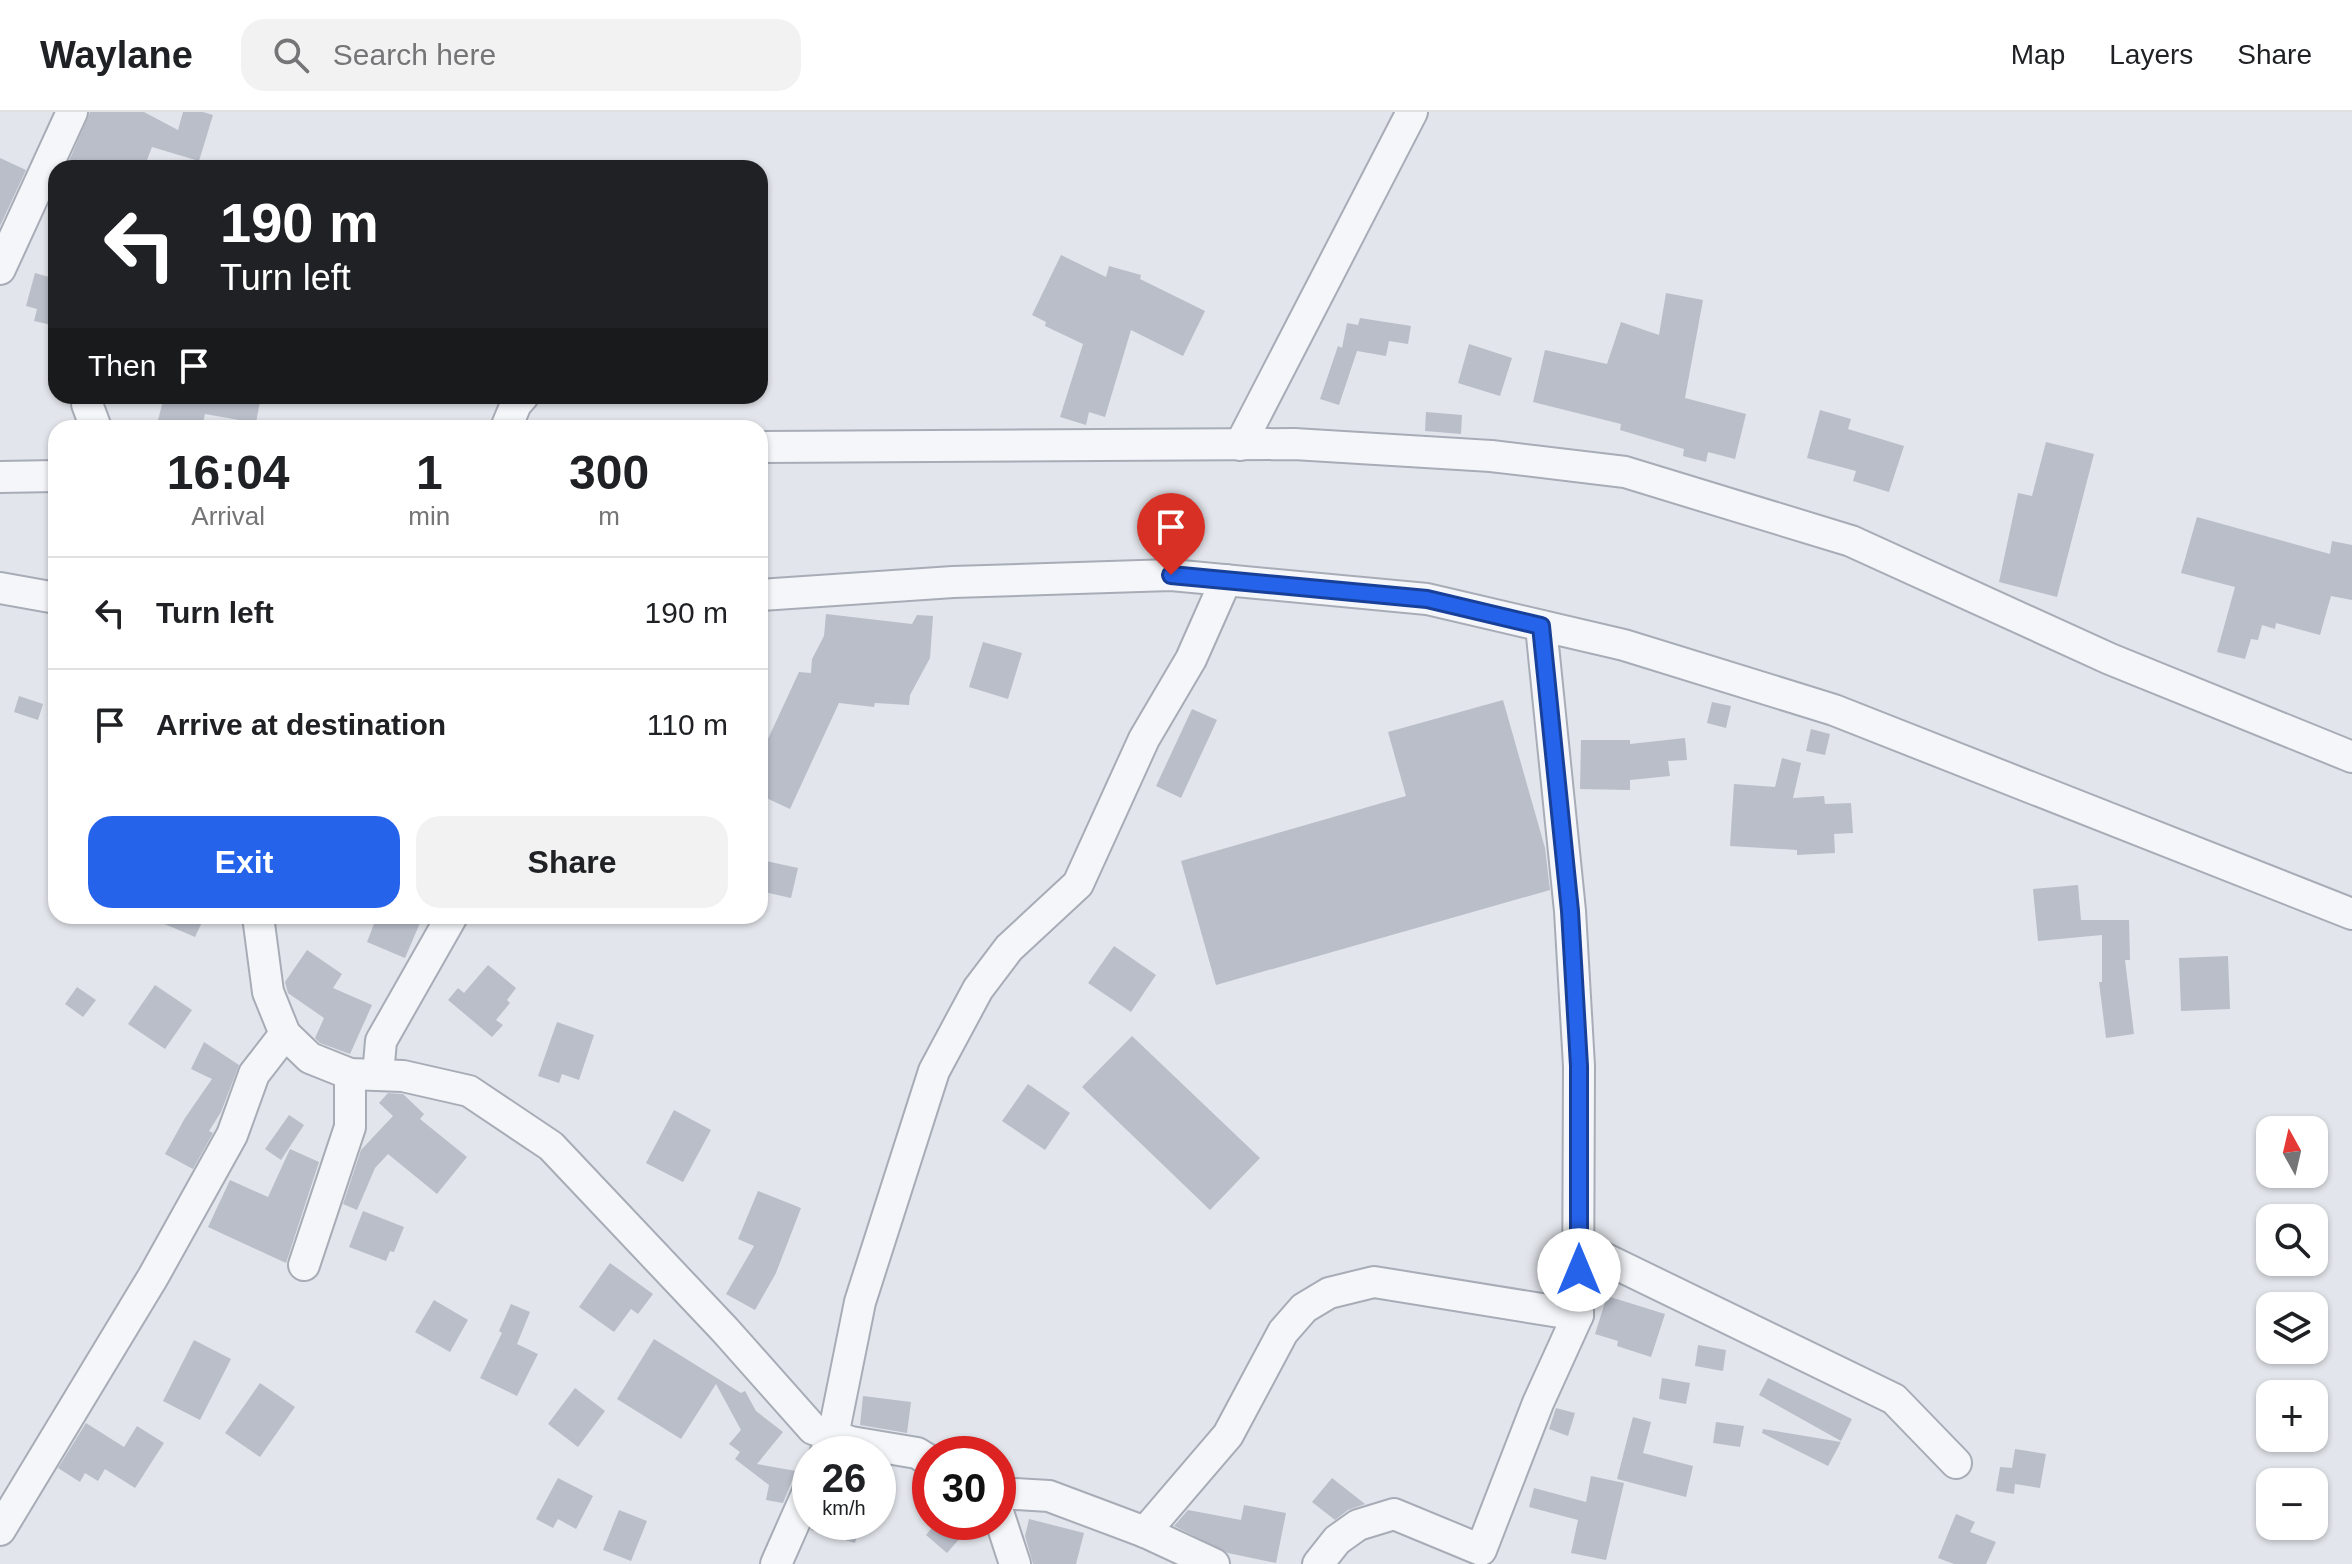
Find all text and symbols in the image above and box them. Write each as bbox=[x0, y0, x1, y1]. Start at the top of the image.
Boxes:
search box bbox=[241, 19, 801, 91]
icon: search bbox=[269, 33, 313, 77]
text: Waylane bbox=[40, 34, 193, 76]
text: Search here bbox=[333, 38, 496, 71]
text: Map bbox=[2011, 39, 2065, 70]
text: Layers bbox=[2109, 39, 2193, 70]
text: Share bbox=[2237, 39, 2312, 70]
text: 190 m bbox=[220, 191, 379, 254]
icon: left bbox=[88, 192, 192, 296]
text: Turn left bbox=[220, 257, 351, 298]
icon: arrive bbox=[172, 344, 216, 388]
text: Then bbox=[88, 349, 156, 382]
text: 16:04 bbox=[167, 446, 290, 499]
text: 1 bbox=[416, 446, 443, 499]
text: 300 bbox=[569, 446, 649, 499]
pin bbox=[1137, 493, 1205, 575]
text: Arrival bbox=[191, 501, 265, 531]
text: min bbox=[408, 501, 450, 531]
text: m bbox=[598, 501, 620, 531]
icon: arrive bbox=[1149, 505, 1193, 549]
icon: left bbox=[88, 591, 132, 635]
text: Turn left bbox=[156, 596, 274, 629]
text: 190 m bbox=[645, 596, 728, 629]
icon: arrive bbox=[88, 703, 132, 747]
text: Arrive at destination bbox=[156, 708, 446, 741]
text: 110 m bbox=[647, 708, 728, 741]
button: Exit bbox=[88, 816, 400, 908]
button: Share bbox=[416, 816, 728, 908]
north arrow bbox=[2256, 1116, 2328, 1188]
map controls bbox=[2256, 1116, 2328, 1540]
button: search bbox=[2256, 1204, 2328, 1276]
position arrow bbox=[1537, 1228, 1621, 1312]
button: layers bbox=[2256, 1292, 2328, 1364]
button: + bbox=[2256, 1380, 2328, 1452]
speed limit sign: 30 bbox=[912, 1436, 1016, 1540]
text: 26 bbox=[822, 1456, 866, 1500]
button: − bbox=[2256, 1468, 2328, 1540]
text: km/h bbox=[822, 1497, 866, 1519]

